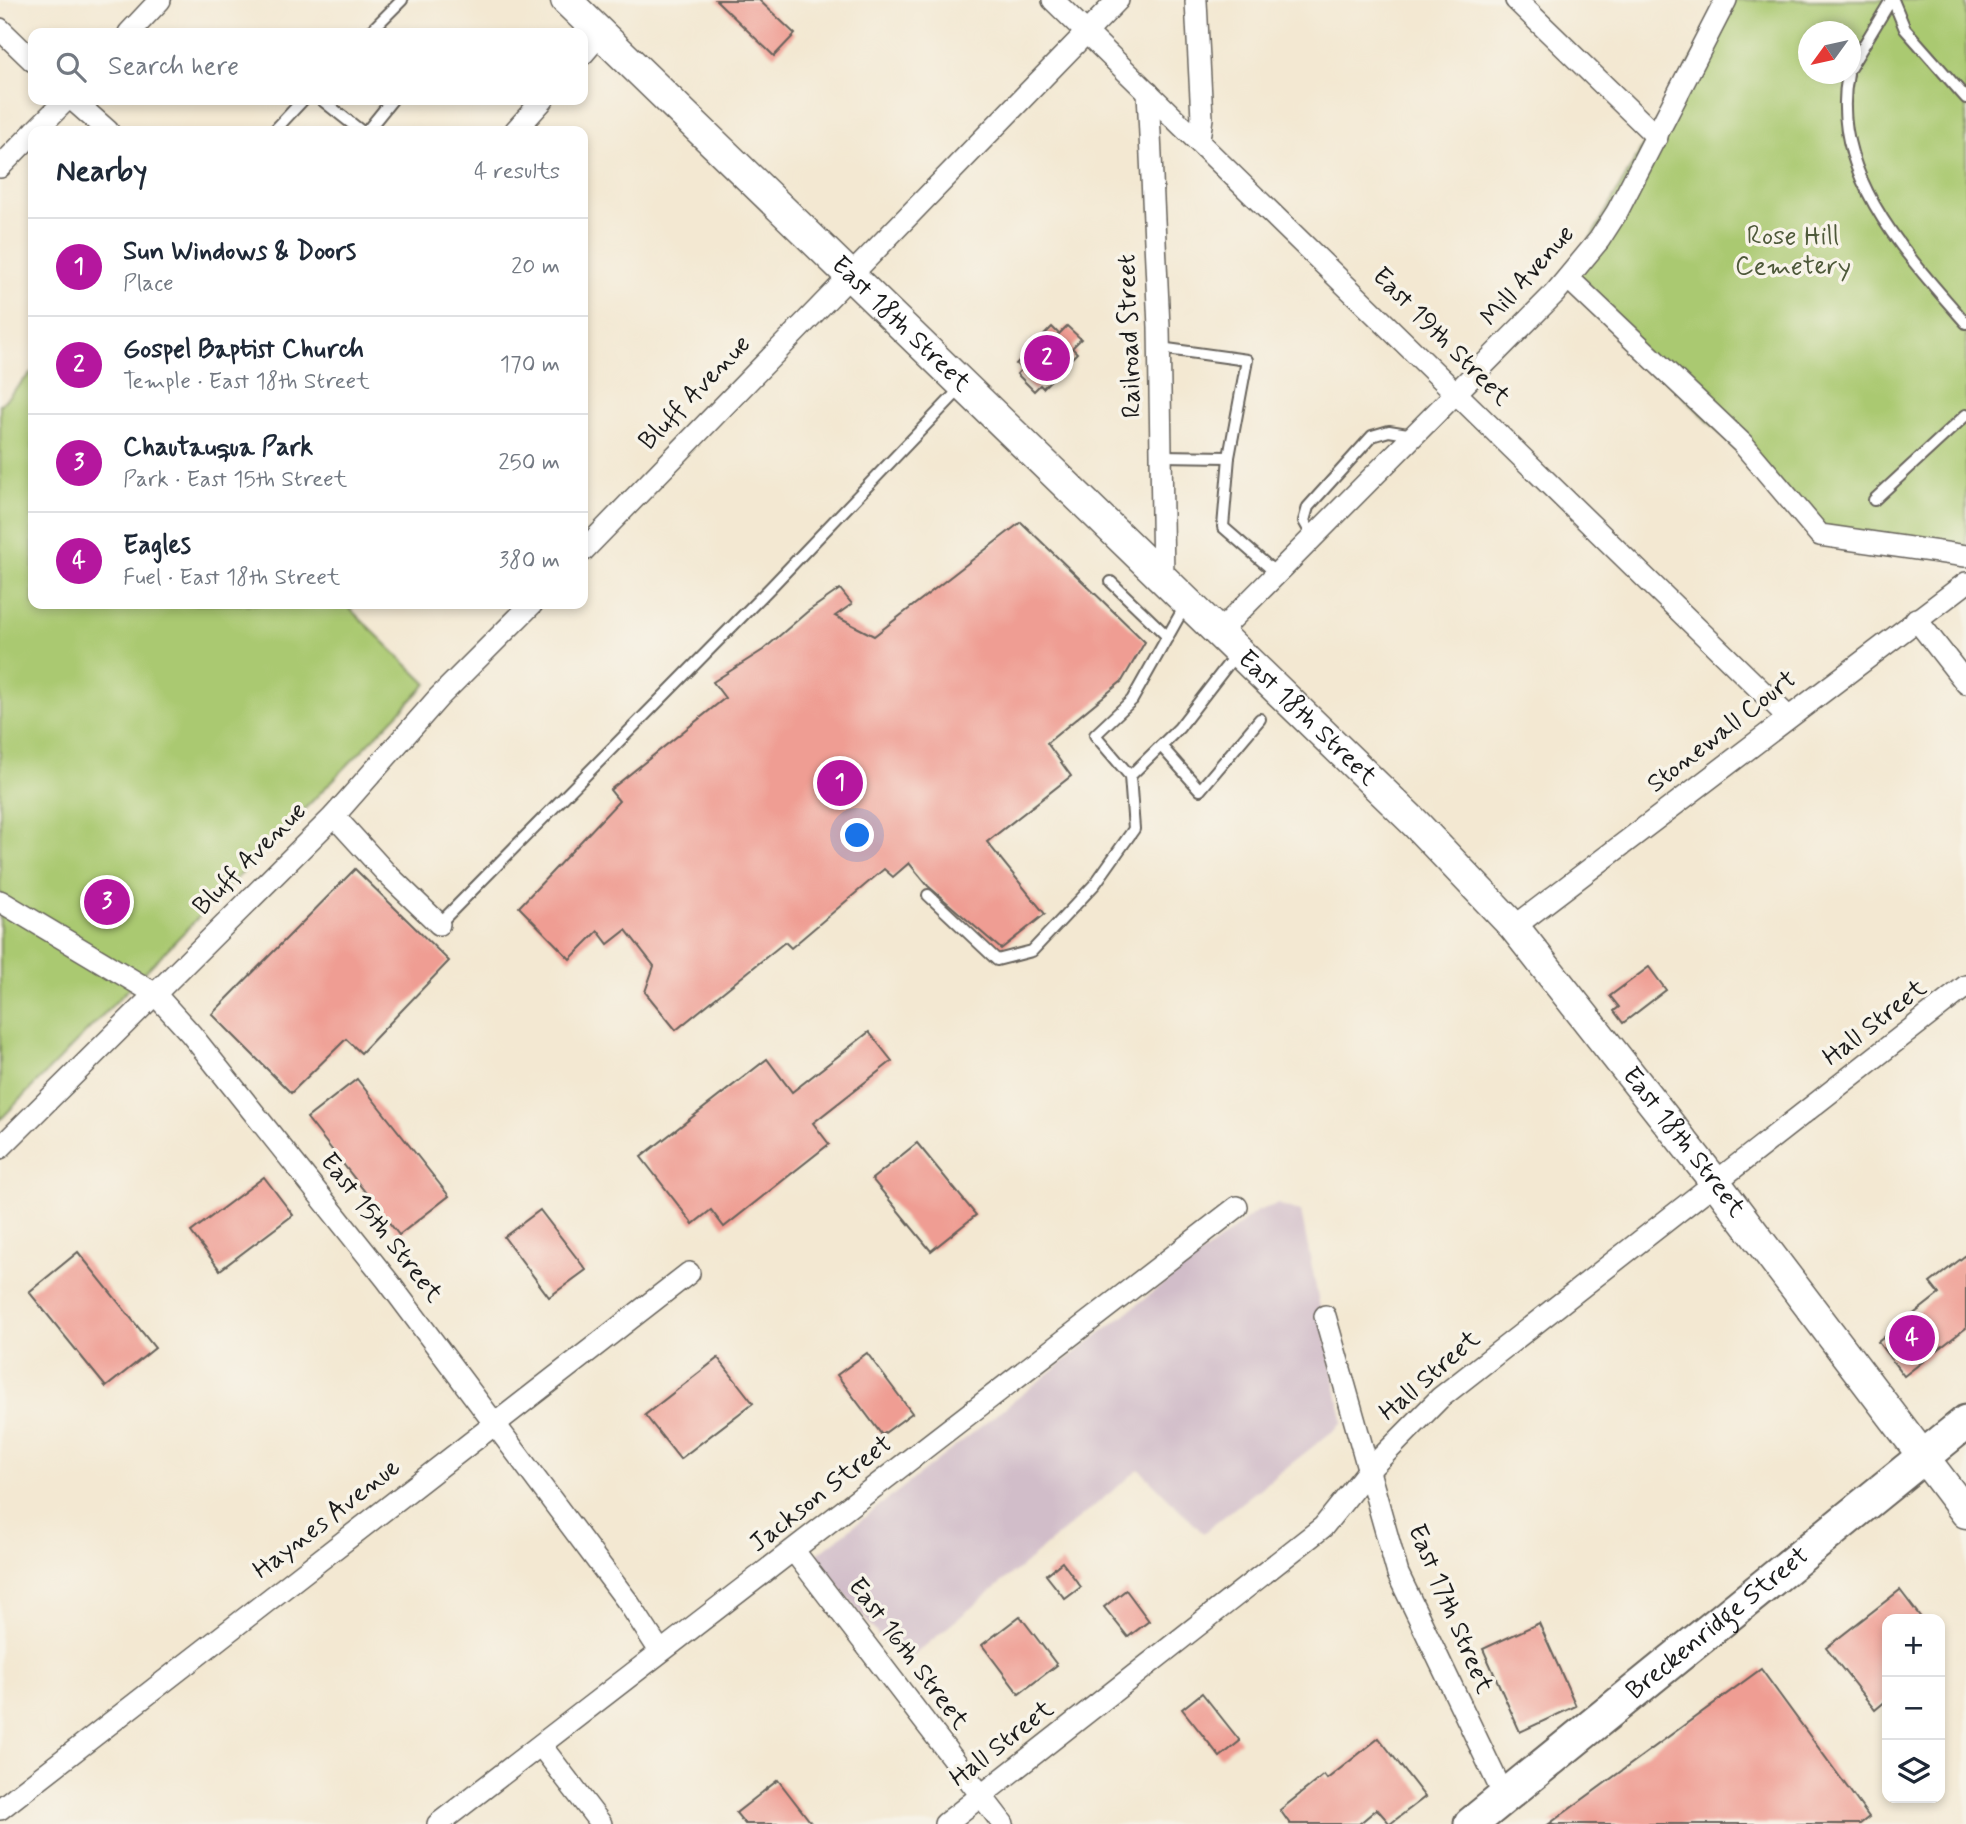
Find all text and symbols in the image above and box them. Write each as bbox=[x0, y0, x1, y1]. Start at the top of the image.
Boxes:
north arrow bbox=[1798, 21, 1861, 84]
search box bbox=[28, 28, 588, 105]
icon: search bbox=[52, 48, 90, 86]
text: Search here bbox=[108, 50, 239, 84]
text: Nearby bbox=[56, 152, 147, 191]
text: 4 results bbox=[474, 157, 560, 187]
street label: Mill Avenue bbox=[1473, 218, 1583, 334]
park label: Rose Hill Cemetery bbox=[1735, 220, 1851, 284]
text: Sun Windows & Doors bbox=[123, 235, 356, 269]
street label: East 18th Street bbox=[823, 249, 978, 400]
text: 1 bbox=[74, 252, 84, 282]
text: 20 m bbox=[511, 252, 560, 282]
street label: Railroad Street bbox=[1110, 253, 1150, 419]
street label: East 19th Street bbox=[1364, 260, 1518, 414]
text: Place bbox=[123, 269, 174, 299]
street label: Bluff Avenue bbox=[631, 328, 759, 458]
pin: 2 bbox=[1024, 332, 1070, 384]
text: Gospel Baptist Church bbox=[123, 333, 364, 367]
text: 2 bbox=[73, 350, 85, 380]
text: 170 m bbox=[500, 350, 560, 380]
text: Temple · East 18th Street bbox=[123, 367, 370, 397]
text: Chautauqua Park bbox=[123, 431, 313, 465]
text: 3 bbox=[74, 448, 84, 478]
text: 250 m bbox=[498, 448, 560, 478]
text: Park · East 15th Street bbox=[123, 465, 347, 495]
text: Eagles bbox=[123, 529, 191, 563]
text: 4 bbox=[72, 546, 86, 576]
text: 380 m bbox=[499, 546, 560, 576]
text: Fuel · East 18th Street bbox=[123, 563, 340, 593]
street label: East 18th Street bbox=[1230, 643, 1384, 794]
street label: Stonewall Court bbox=[1640, 663, 1804, 801]
pin: 1 bbox=[817, 757, 863, 809]
street label: Bluff Avenue bbox=[186, 795, 314, 923]
your location bbox=[840, 818, 874, 852]
pin: 3 bbox=[84, 876, 130, 928]
street label: Hall Street bbox=[1816, 972, 1934, 1074]
street label: East 18th Street bbox=[1614, 1060, 1753, 1224]
street label: East 15th Street bbox=[312, 1146, 450, 1310]
pin: 4 bbox=[1889, 1312, 1935, 1364]
street label: Hall Street bbox=[1372, 1323, 1488, 1429]
street label: Jackson Street bbox=[742, 1427, 900, 1561]
street label: Haynes Avenue bbox=[246, 1451, 408, 1587]
street label: East 17th Street bbox=[1399, 1519, 1501, 1699]
street label: Breckenridge Street bbox=[1619, 1539, 1816, 1708]
street label: East 16th Street bbox=[840, 1571, 976, 1737]
map controls bbox=[1882, 1614, 1945, 1803]
button: + bbox=[1882, 1614, 1945, 1677]
button: − bbox=[1882, 1677, 1945, 1740]
street label: Hall Street bbox=[943, 1693, 1061, 1795]
button: layers bbox=[1882, 1740, 1945, 1803]

